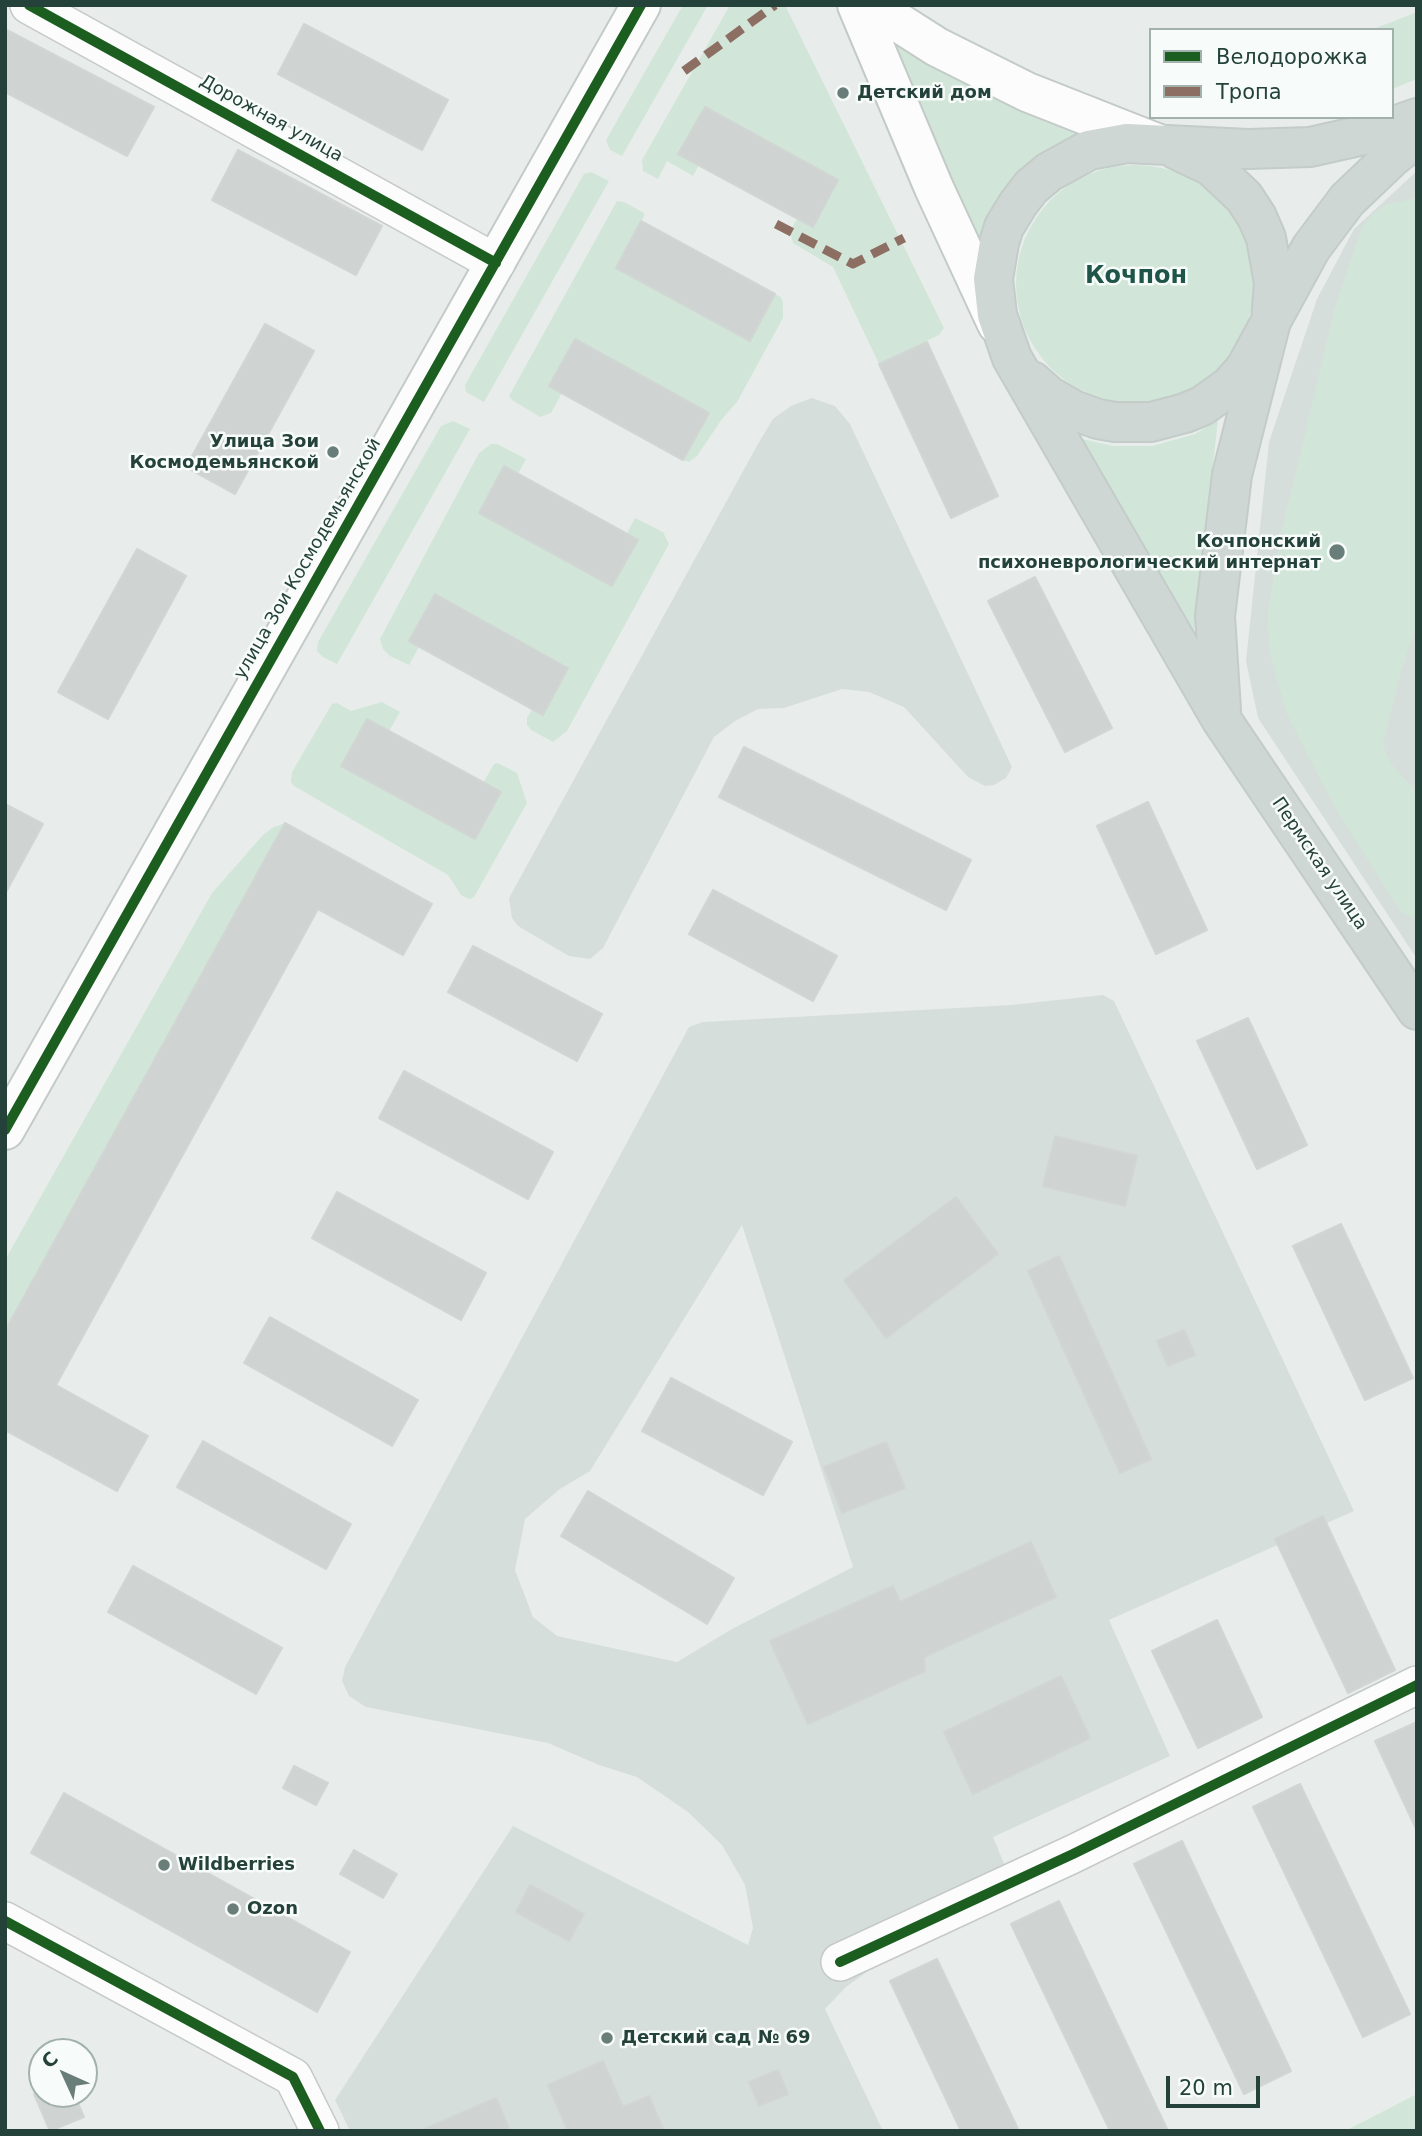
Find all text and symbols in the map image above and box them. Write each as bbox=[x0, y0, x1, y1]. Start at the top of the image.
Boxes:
legend bbox=[1149, 28, 1394, 119]
text: Велодорожка bbox=[1216, 45, 1368, 69]
street label: Дорожная улица bbox=[196, 71, 346, 167]
text: Тропа bbox=[1216, 80, 1282, 104]
place label: Детский дом bbox=[857, 82, 992, 104]
marker: Детский дом bbox=[835, 85, 851, 101]
district label: Кочпон bbox=[1085, 263, 1187, 291]
place label: Улица Зои Космодемьянской bbox=[129, 431, 319, 474]
street label: улица Зои Космодемьянской bbox=[230, 435, 386, 683]
marker: Улица Зои Космодемьянской bbox=[325, 444, 341, 460]
place label: Кочпонский психоневрологический интернат bbox=[978, 531, 1321, 574]
marker: Кочпонский психоневрологический интернат bbox=[1327, 542, 1347, 562]
street label: Пермская улица bbox=[1267, 794, 1371, 934]
place label: Wildberries bbox=[178, 1854, 295, 1876]
marker: Wildberries bbox=[156, 1857, 172, 1873]
place label: Ozon bbox=[247, 1898, 298, 1920]
marker: Ozon bbox=[225, 1901, 241, 1917]
place label: Детский сад № 69 bbox=[621, 2027, 811, 2049]
marker: Детский сад № 69 bbox=[599, 2030, 615, 2046]
north arrow bbox=[28, 2038, 98, 2108]
text: С bbox=[37, 2047, 62, 2072]
scale bar bbox=[1170, 2062, 1264, 2106]
text: 20 m bbox=[1179, 2076, 1233, 2100]

